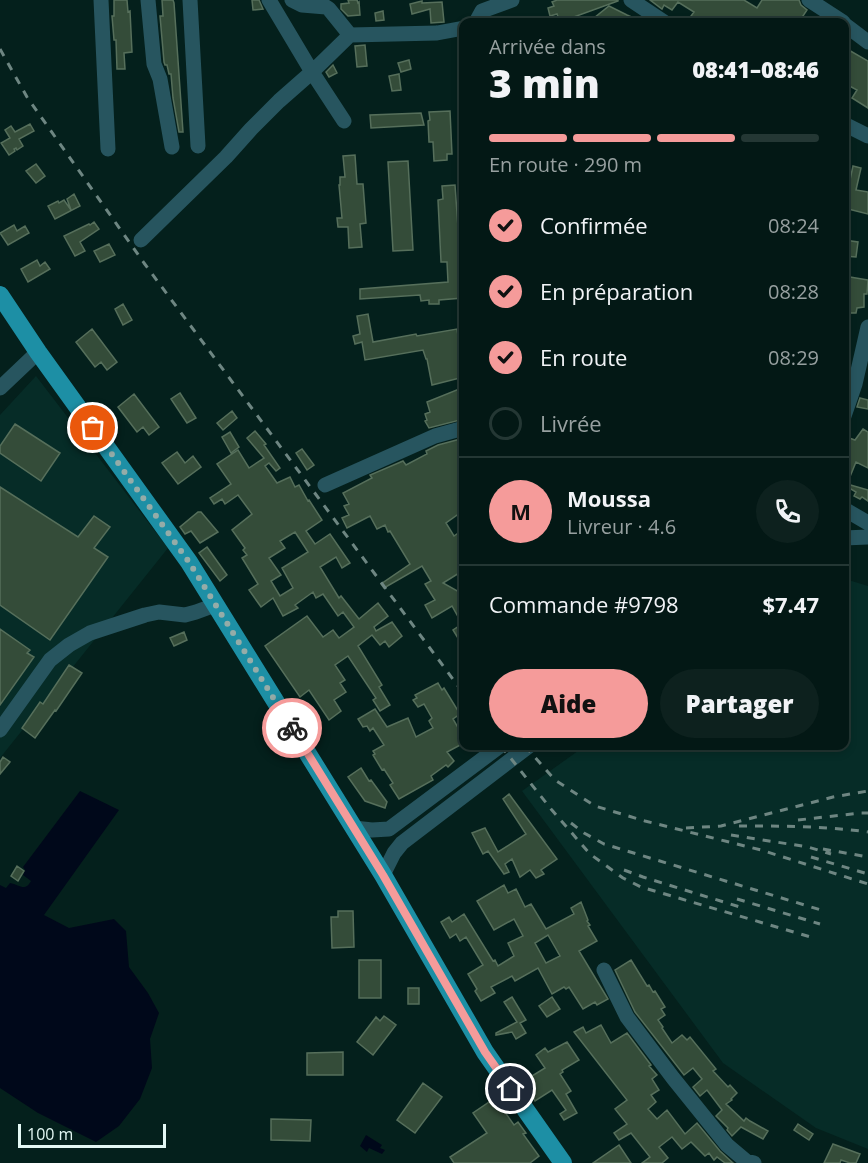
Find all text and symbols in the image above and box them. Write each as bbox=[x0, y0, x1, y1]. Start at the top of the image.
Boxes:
text: Arrivée dans bbox=[489, 33, 606, 60]
text: 08:41–08:46 bbox=[692, 54, 819, 84]
text: 3 min bbox=[489, 56, 600, 109]
text: En route · 290 m bbox=[489, 151, 642, 178]
icon: check bbox=[489, 209, 522, 242]
text: Confirmée bbox=[540, 210, 648, 240]
text: 08:24 bbox=[768, 212, 819, 239]
icon: check bbox=[489, 275, 522, 308]
text: En préparation bbox=[540, 276, 693, 306]
text: 08:28 bbox=[768, 278, 819, 305]
icon: check bbox=[489, 341, 522, 374]
text: En route bbox=[540, 342, 627, 372]
text: 08:29 bbox=[768, 344, 819, 371]
pin bbox=[67, 402, 118, 453]
text: Livrée bbox=[540, 408, 602, 438]
icon: bag bbox=[76, 411, 109, 444]
button: phone bbox=[756, 480, 819, 543]
text: Moussa bbox=[567, 483, 651, 513]
text: M bbox=[510, 496, 531, 526]
text: Livreur · 4.6 bbox=[567, 513, 676, 540]
text: Commande #9798 bbox=[489, 589, 679, 619]
text: $7.47 bbox=[762, 589, 819, 619]
button: Aide bbox=[489, 669, 648, 738]
button: Partager bbox=[660, 669, 819, 738]
courier bbox=[262, 698, 322, 758]
icon: bike bbox=[276, 712, 309, 745]
pin bbox=[485, 1063, 536, 1114]
icon: home bbox=[494, 1072, 527, 1105]
scale bar bbox=[18, 1121, 166, 1148]
text: 100 m bbox=[27, 1123, 73, 1145]

